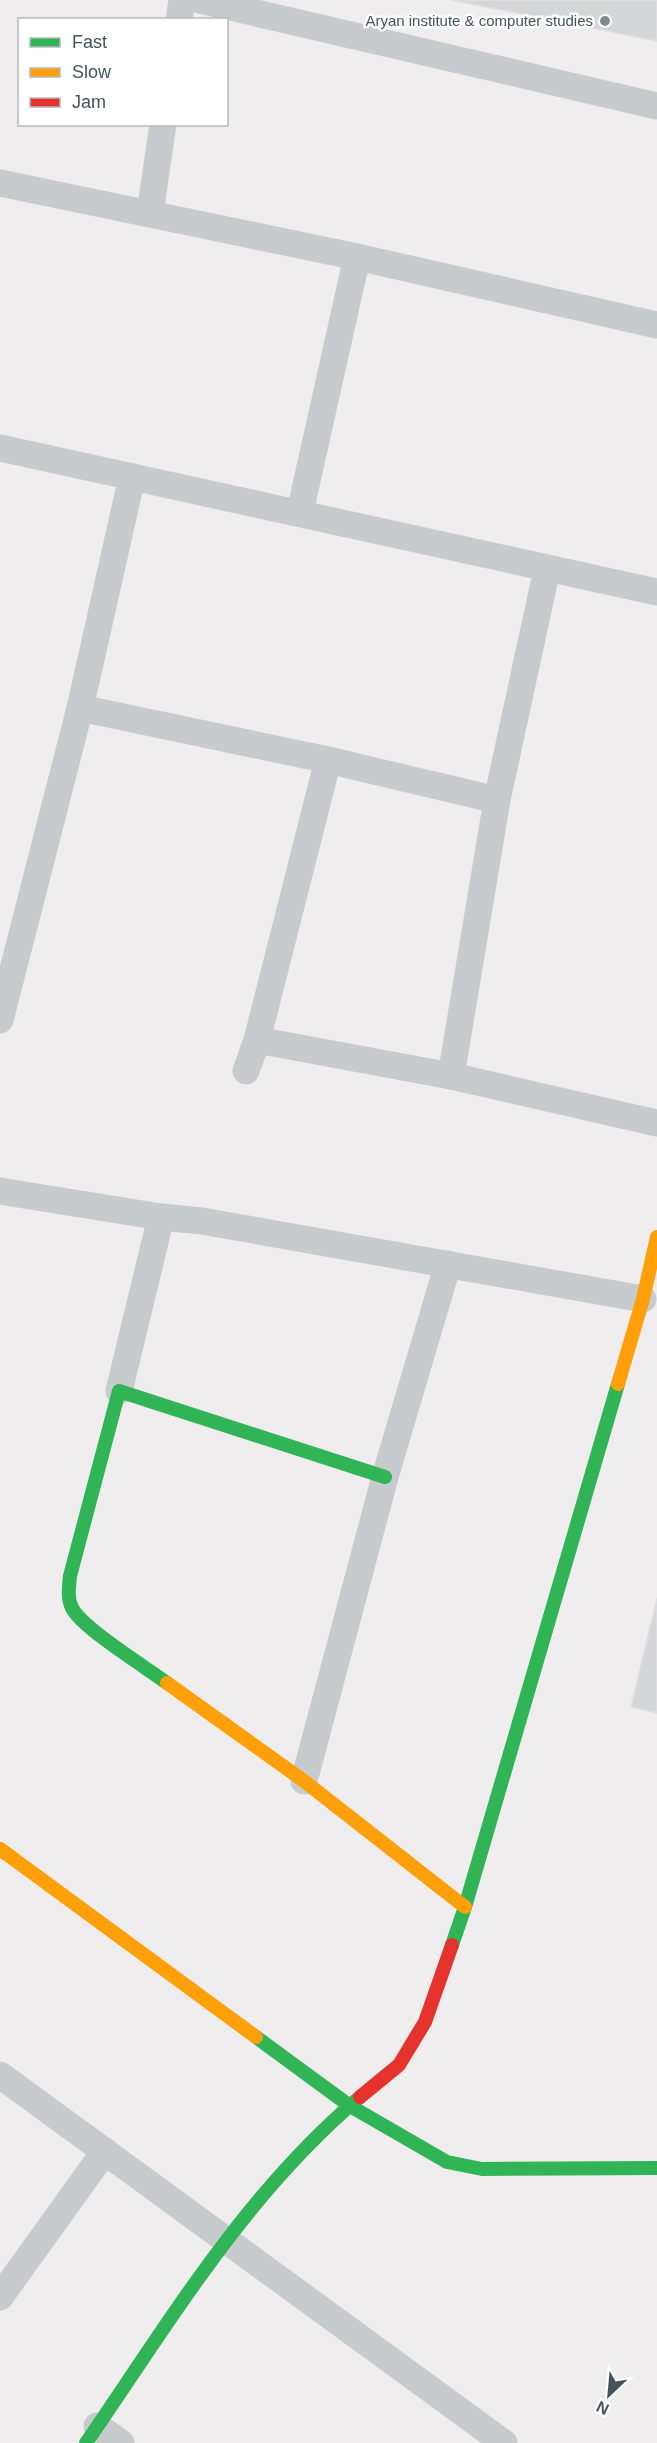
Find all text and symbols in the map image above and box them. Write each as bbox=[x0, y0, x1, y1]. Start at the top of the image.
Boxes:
place label: Aryan institute & computer studies bbox=[365, 12, 593, 29]
marker: Aryan institute & computer studies bbox=[598, 14, 612, 28]
legend bbox=[18, 18, 228, 126]
text: Fast bbox=[72, 32, 107, 52]
text: Slow bbox=[72, 62, 112, 82]
text: Jam bbox=[72, 92, 106, 112]
north arrow bbox=[579, 2365, 639, 2425]
text: N bbox=[594, 2398, 612, 2418]

